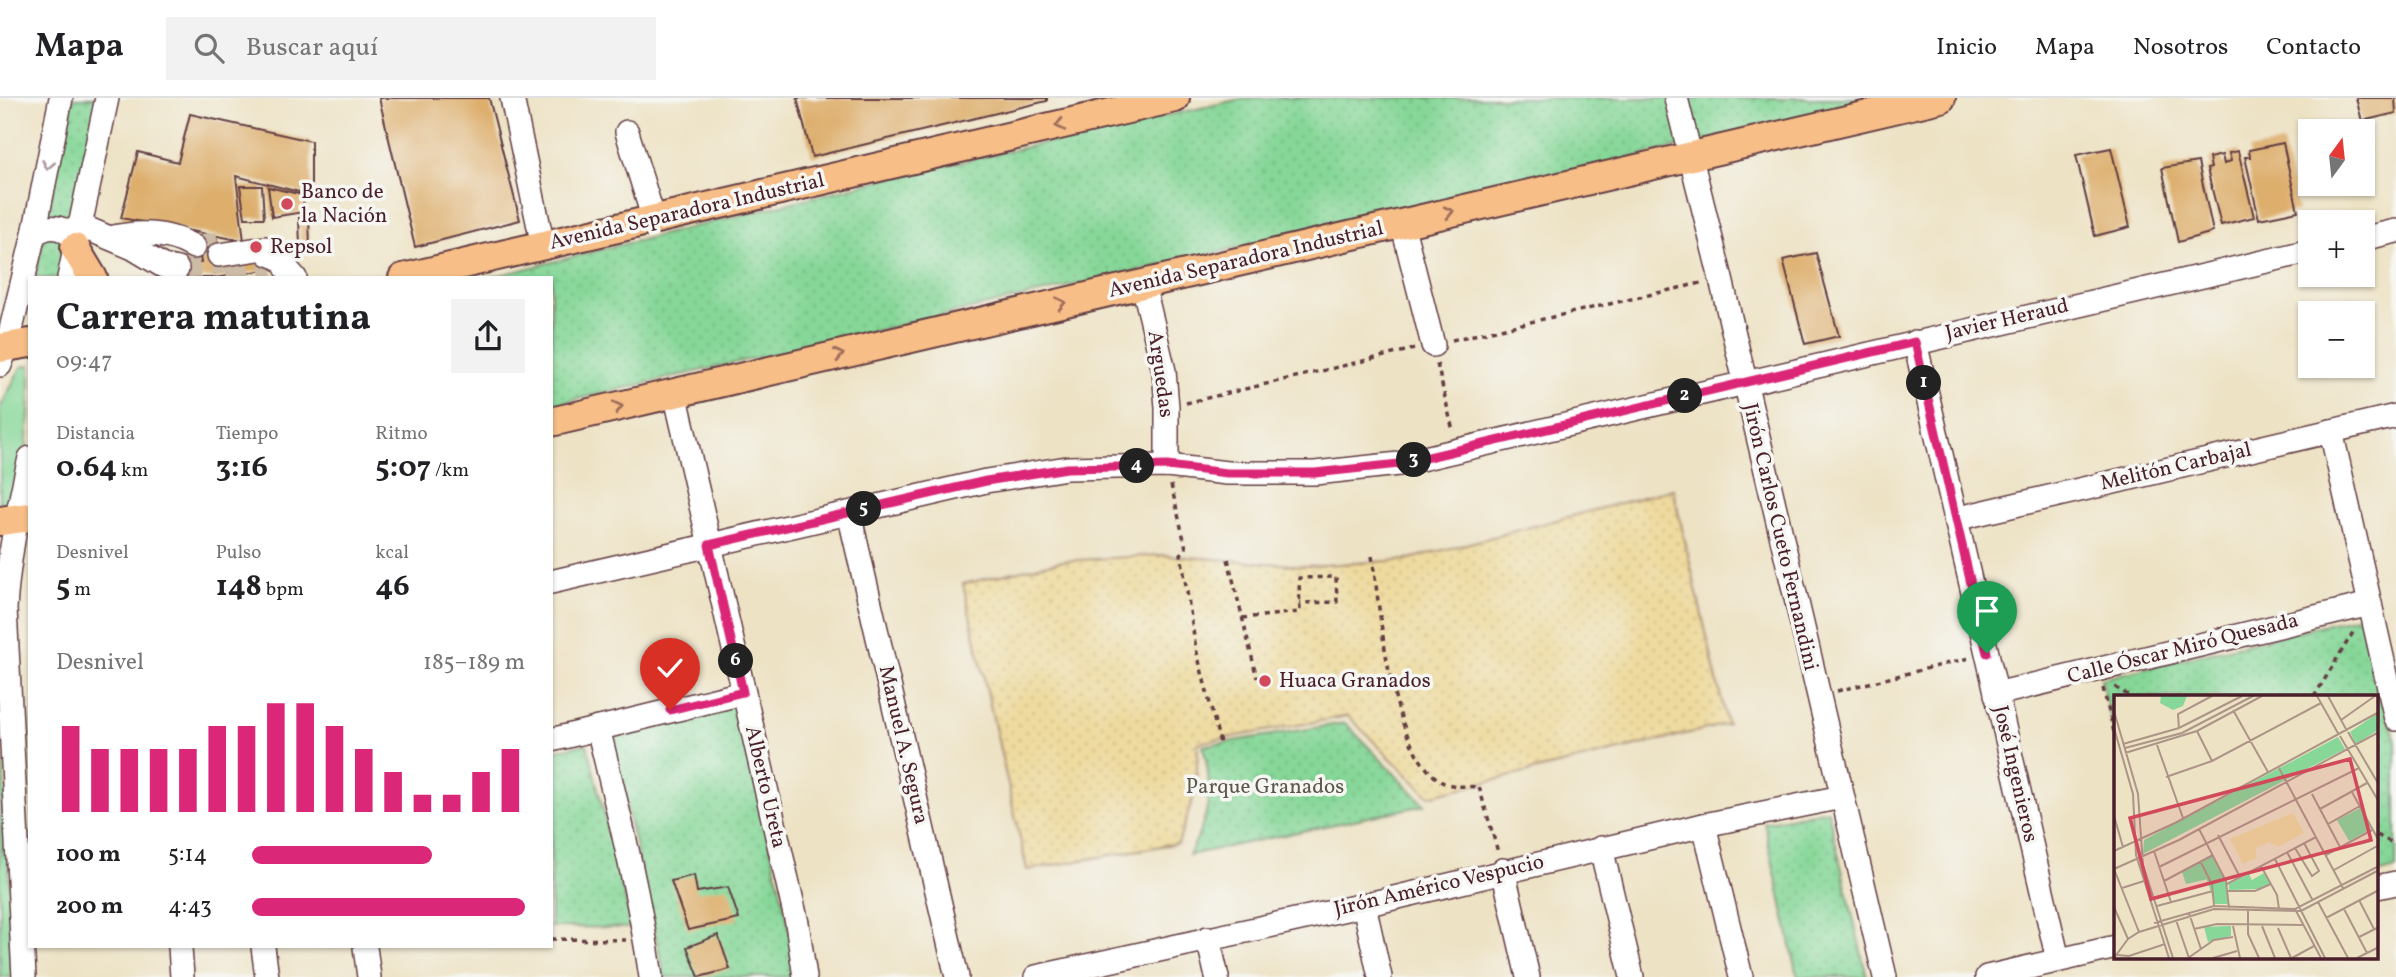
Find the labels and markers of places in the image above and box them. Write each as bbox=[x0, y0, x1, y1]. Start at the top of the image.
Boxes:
place label: Banco de la Nación bbox=[301, 178, 387, 231]
marker: Banco de la Nación bbox=[279, 196, 295, 212]
place label: Repsol bbox=[270, 233, 332, 262]
marker: Repsol bbox=[248, 239, 264, 255]
pin: 1 bbox=[1906, 366, 1941, 400]
pin: 2 bbox=[1668, 378, 1702, 414]
pin: 3 bbox=[1396, 442, 1432, 478]
pin: 4 bbox=[1120, 448, 1154, 484]
pin: 5 bbox=[846, 492, 882, 526]
pin bbox=[1957, 581, 2017, 653]
pin bbox=[640, 638, 700, 710]
pin: 6 bbox=[718, 644, 754, 678]
place label: Huaca Granados bbox=[1279, 667, 1431, 696]
marker: Huaca Granados bbox=[1257, 673, 1273, 689]

